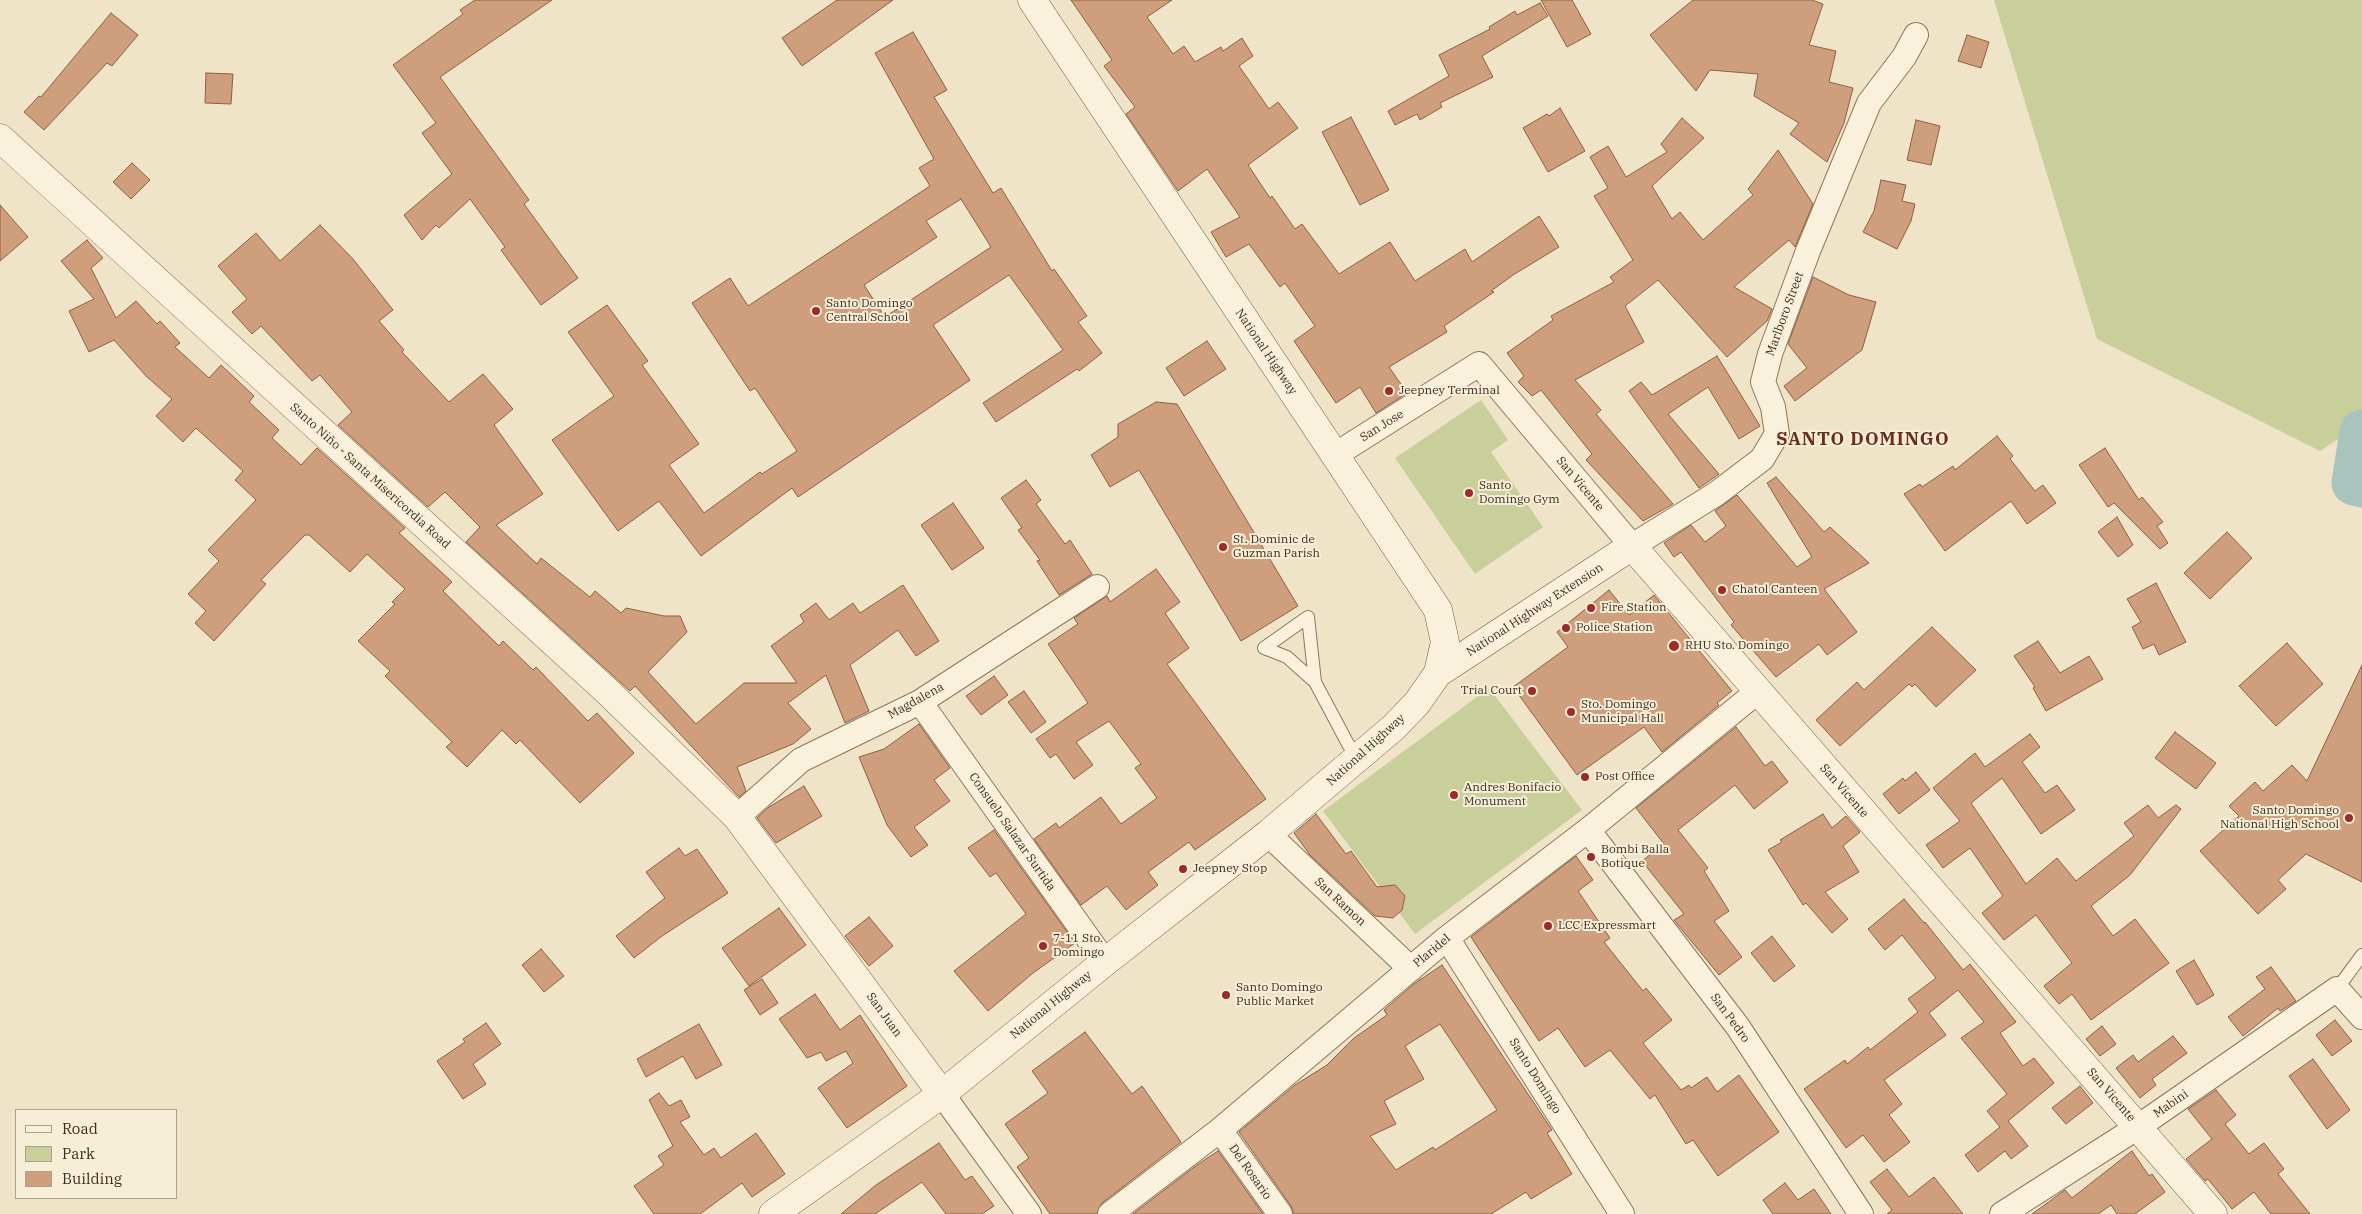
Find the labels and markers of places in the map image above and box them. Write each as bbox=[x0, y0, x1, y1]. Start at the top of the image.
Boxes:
place label: Santo Domingo Central School bbox=[826, 297, 912, 325]
marker: Santo Domingo Central School bbox=[810, 305, 822, 317]
place label: Jeepney Terminal bbox=[1399, 384, 1500, 398]
marker: Jeepney Terminal bbox=[1383, 385, 1395, 397]
place label: Santo Domingo Gym bbox=[1479, 479, 1560, 507]
marker: Santo Domingo Gym bbox=[1463, 487, 1475, 499]
place label: St. Dominic de Guzman Parish bbox=[1233, 533, 1320, 561]
marker: St. Dominic de Guzman Parish bbox=[1217, 541, 1229, 553]
place label: Chatol Canteen bbox=[1732, 583, 1818, 597]
marker: Chatol Canteen bbox=[1716, 584, 1728, 596]
place label: Fire Station bbox=[1601, 601, 1667, 615]
marker: Fire Station bbox=[1585, 602, 1597, 614]
place label: Police Station bbox=[1576, 621, 1653, 635]
marker: Police Station bbox=[1560, 622, 1572, 634]
marker: RHU Sto. Domingo bbox=[1667, 639, 1681, 653]
place label: RHU Sto. Domingo bbox=[1685, 639, 1789, 653]
place label: Trial Court bbox=[1461, 684, 1522, 698]
marker: Trial Court bbox=[1526, 685, 1538, 697]
place label: Sto. Domingo Municipal Hall bbox=[1581, 698, 1664, 726]
marker: Sto. Domingo Municipal Hall bbox=[1565, 706, 1577, 718]
place label: Post Office bbox=[1595, 770, 1655, 784]
marker: Post Office bbox=[1579, 771, 1591, 783]
place label: Andres Bonifacio Monument bbox=[1464, 781, 1561, 809]
marker: Andres Bonifacio Monument bbox=[1448, 789, 1460, 801]
place label: Santo Domingo National High School bbox=[2220, 804, 2339, 832]
marker: Santo Domingo National High School bbox=[2343, 812, 2355, 824]
place label: Bombi Balla Botique bbox=[1601, 843, 1669, 871]
marker: Bombi Balla Botique bbox=[1585, 851, 1597, 863]
place label: Jeepney Stop bbox=[1193, 862, 1267, 876]
marker: Jeepney Stop bbox=[1177, 863, 1189, 875]
place label: LCC Expressmart bbox=[1558, 919, 1656, 933]
marker: LCC Expressmart bbox=[1542, 920, 1554, 932]
place label: 7-11 Sto. Domingo bbox=[1053, 932, 1104, 960]
marker: 7-11 Sto. Domingo bbox=[1037, 940, 1049, 952]
place label: Santo Domingo Public Market bbox=[1236, 981, 1322, 1009]
marker: Santo Domingo Public Market bbox=[1220, 989, 1232, 1001]

